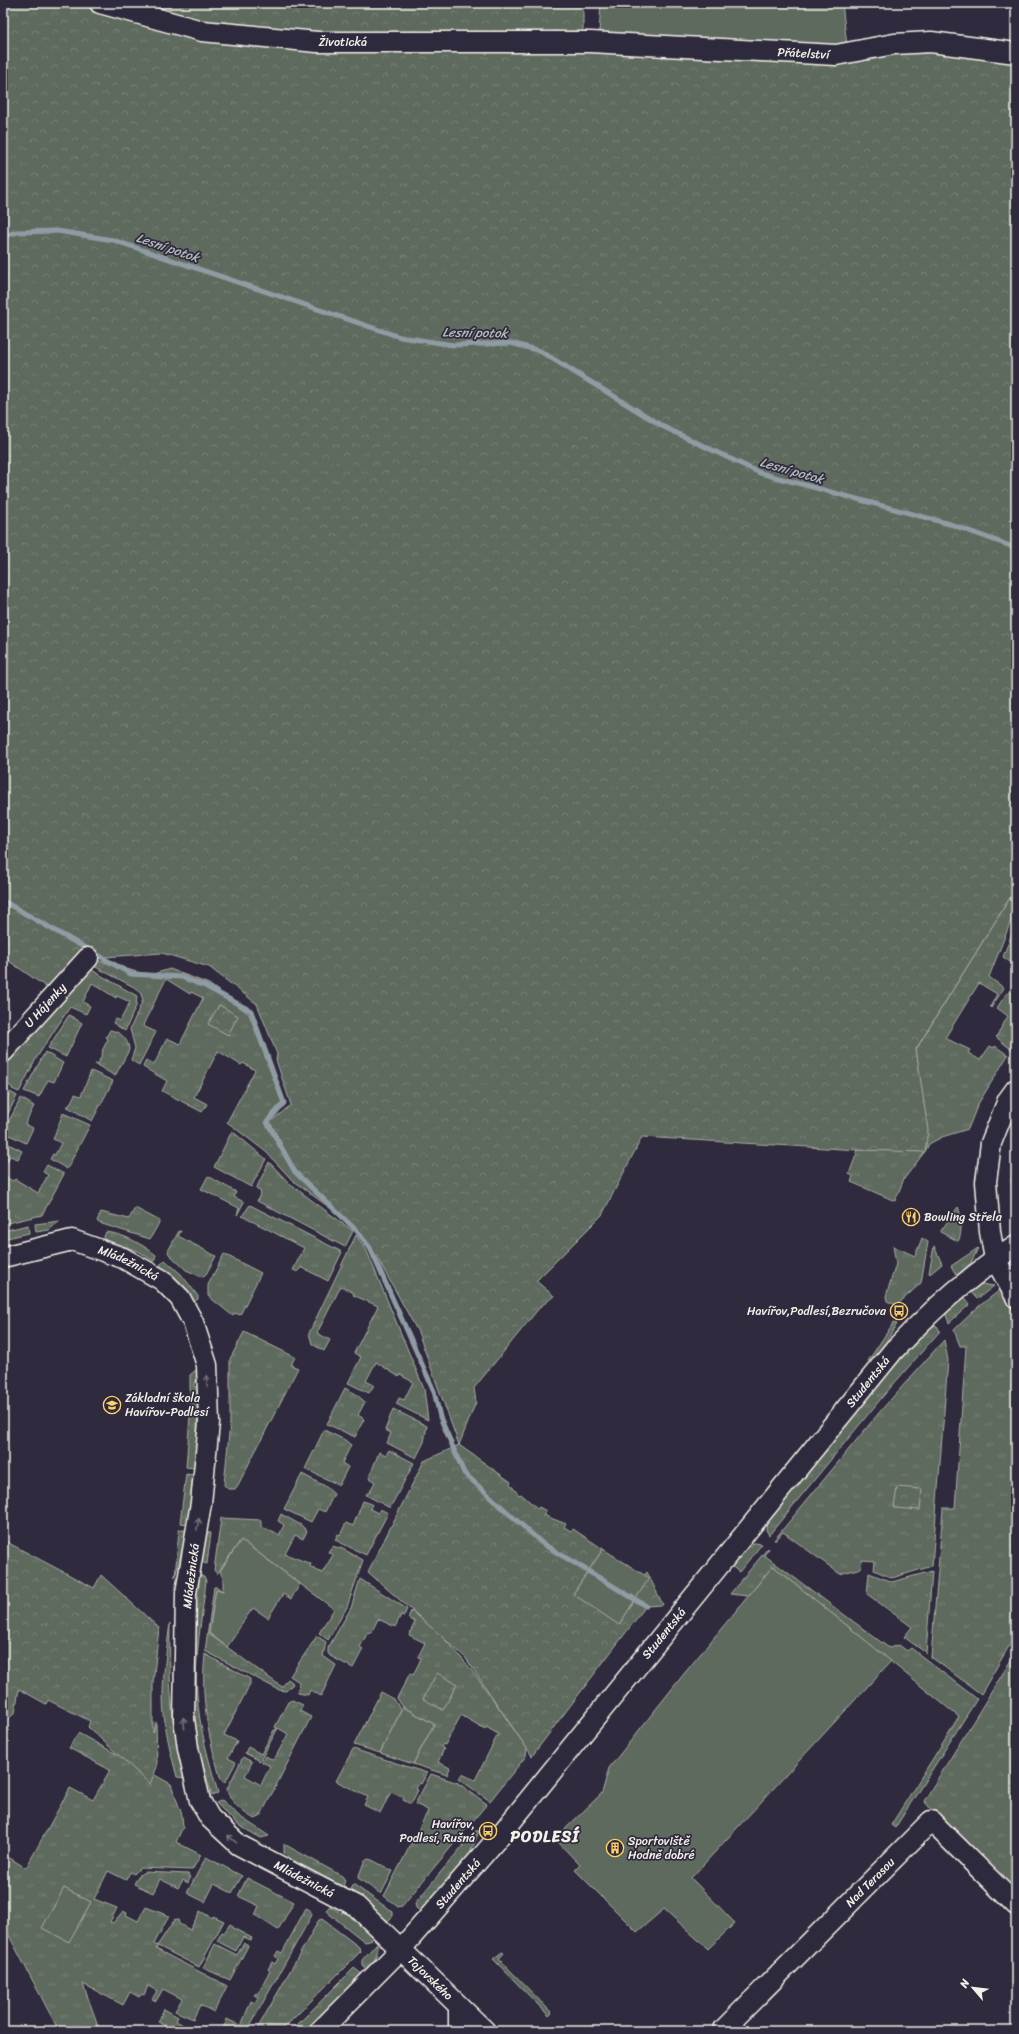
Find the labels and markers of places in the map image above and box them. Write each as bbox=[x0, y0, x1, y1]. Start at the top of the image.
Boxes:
place label: Bowling Střela bbox=[924, 1206, 1003, 1228]
restaurant icon: Bowling Střela bbox=[901, 1207, 921, 1227]
place label: Havířov,Podlesí,Bezručova bbox=[747, 1300, 887, 1322]
bus stop icon: Havířov,Podlesí,Bezručova bbox=[889, 1301, 909, 1321]
place label: Základní škola Havířov-Podlesí bbox=[125, 1387, 210, 1423]
school or university icon: Základní škola Havířov-Podlesí bbox=[102, 1395, 122, 1415]
place label: Havířov, Podlesí, Rušná bbox=[399, 1813, 475, 1849]
bus stop icon: Havířov, Podlesí, Rušná bbox=[478, 1821, 498, 1841]
place label: Sportoviště Hodně dobré bbox=[628, 1830, 695, 1866]
building icon: Sportoviště Hodně dobré bbox=[605, 1838, 625, 1858]

